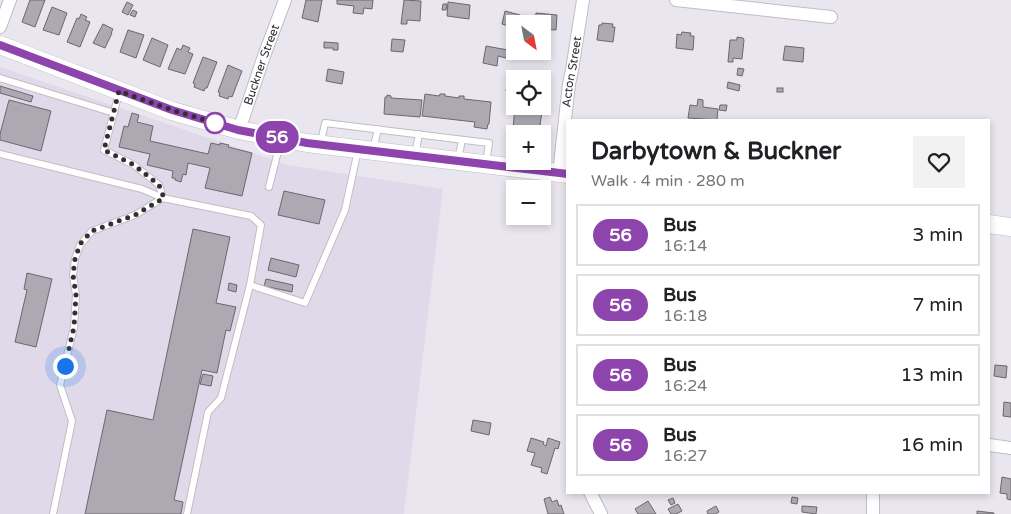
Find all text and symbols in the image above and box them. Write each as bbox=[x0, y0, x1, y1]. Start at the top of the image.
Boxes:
north arrow bbox=[506, 15, 551, 60]
map controls bbox=[506, 15, 551, 225]
street label: Buckner Street bbox=[241, 22, 282, 107]
street label: Acton Street bbox=[559, 35, 584, 108]
button: locate bbox=[506, 70, 551, 115]
unlabelled marker bbox=[204, 112, 226, 134]
line badge: 56 bbox=[254, 121, 300, 153]
button: + bbox=[506, 125, 551, 170]
text: 56 bbox=[266, 126, 288, 148]
button: heart bbox=[913, 136, 965, 188]
text: Darbytown & Buckner bbox=[591, 137, 841, 166]
text: Walk · 4 min · 280 m bbox=[591, 171, 745, 191]
button: − bbox=[506, 180, 551, 225]
text: Bus bbox=[663, 214, 697, 236]
text: 56 bbox=[609, 224, 632, 246]
text: 3 min bbox=[912, 224, 963, 246]
text: 16:14 bbox=[663, 236, 707, 256]
text: Bus bbox=[663, 284, 697, 306]
text: 56 bbox=[609, 294, 632, 316]
text: 7 min bbox=[912, 294, 963, 316]
text: 16:18 bbox=[663, 306, 707, 326]
your location bbox=[53, 354, 78, 379]
text: Bus bbox=[663, 354, 697, 376]
text: 56 bbox=[609, 364, 632, 386]
text: 13 min bbox=[900, 364, 963, 386]
text: 16:24 bbox=[663, 376, 707, 396]
text: Bus bbox=[663, 424, 697, 446]
text: 56 bbox=[609, 434, 632, 456]
text: 16 min bbox=[900, 434, 963, 456]
text: 16:27 bbox=[663, 446, 707, 466]

